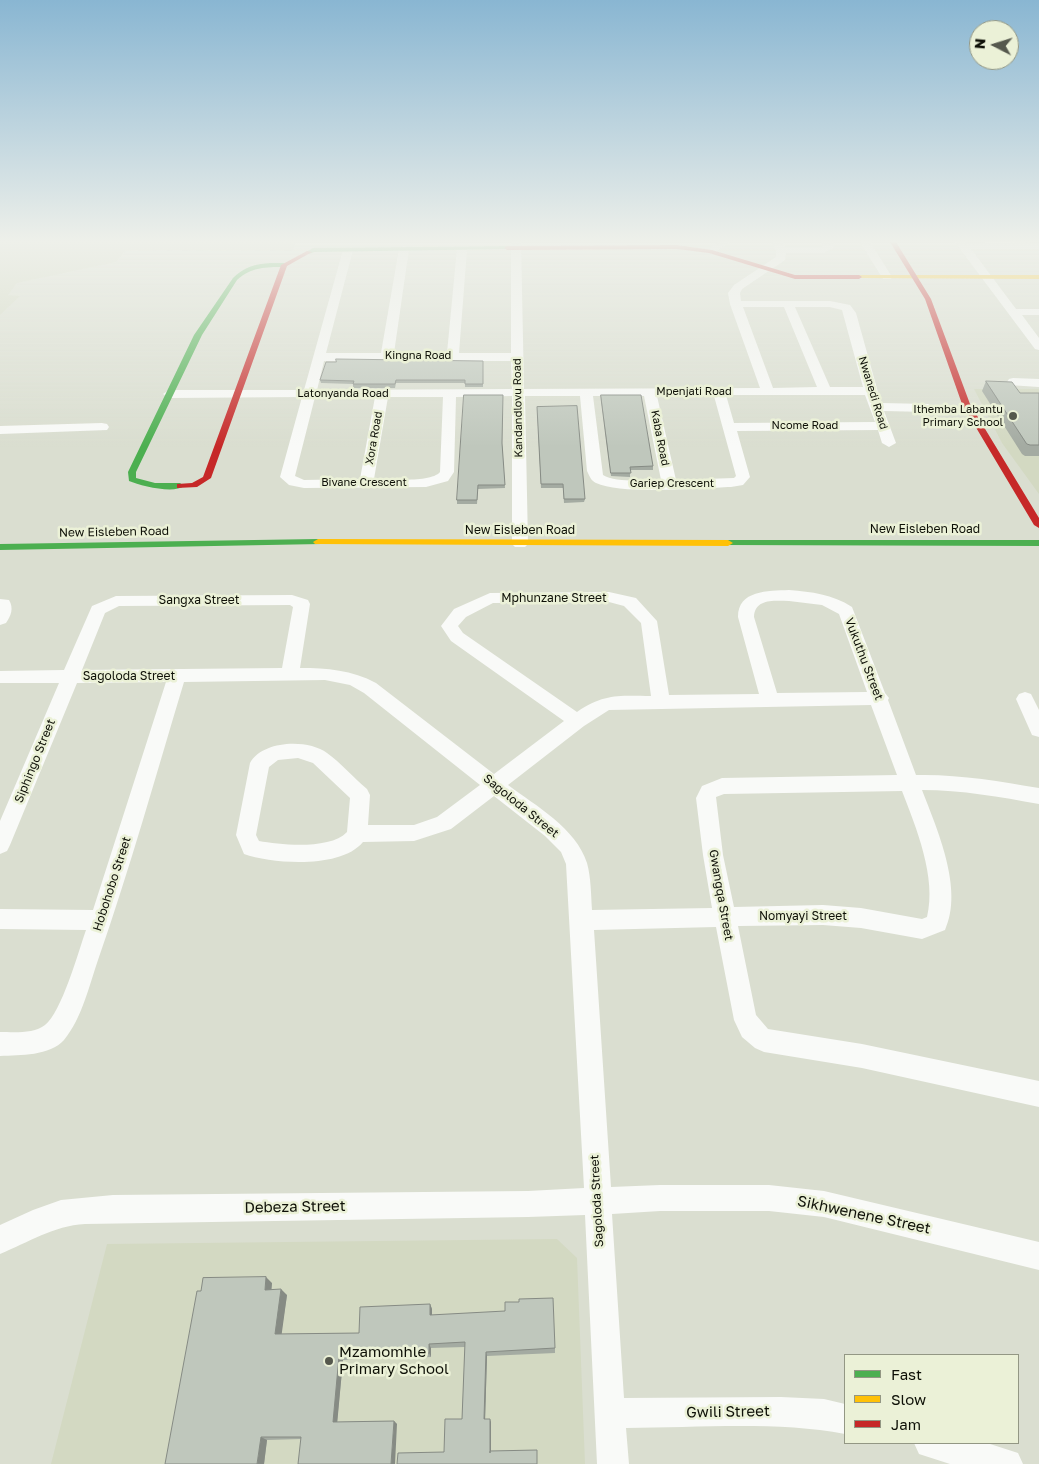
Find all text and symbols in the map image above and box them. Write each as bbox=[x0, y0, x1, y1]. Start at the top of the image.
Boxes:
north arrow bbox=[969, 20, 1019, 70]
text: N bbox=[971, 38, 988, 50]
street label: Kingna Road bbox=[385, 349, 451, 363]
street label: Nwanedi Road bbox=[856, 355, 890, 431]
street label: Kandandlovu Road bbox=[511, 358, 525, 458]
street label: Mpenjati Road bbox=[656, 385, 732, 399]
street label: Latonyanda Road bbox=[297, 387, 389, 401]
place label: Ithemba Labantu Primary School bbox=[913, 403, 1003, 429]
street label: Kaba Road bbox=[648, 409, 672, 467]
street label: Xora Road bbox=[363, 410, 385, 466]
marker: Ithemba Labantu Primary School bbox=[1007, 410, 1019, 422]
street label: Ncome Road bbox=[772, 419, 838, 433]
street label: Bivane Crescent bbox=[321, 476, 407, 490]
street label: Gariep Crescent bbox=[630, 477, 714, 491]
street label: New Eisleben Road bbox=[870, 522, 980, 536]
street label: New Eisleben Road bbox=[465, 523, 575, 537]
street label: New Eisleben Road bbox=[59, 524, 169, 540]
street label: Mphunzane Street bbox=[501, 591, 607, 605]
street label: Sangxa Street bbox=[159, 593, 239, 607]
street label: Vukuthu Street bbox=[842, 616, 886, 702]
street label: Sagoloda Street bbox=[83, 669, 175, 683]
street label: Siphingo Street bbox=[12, 717, 58, 805]
street label: Sagoloda Street bbox=[480, 771, 562, 841]
street label: Hobohobo Street bbox=[90, 835, 134, 933]
street label: Gwangqa Street bbox=[706, 848, 736, 942]
street label: Nomyayi Street bbox=[759, 909, 847, 923]
street label: Sagoloda Street bbox=[587, 1154, 607, 1248]
street label: Sikhwenene Street bbox=[796, 1192, 932, 1238]
street label: Debeza Street bbox=[244, 1197, 346, 1217]
place label: Mzamomhle Primary School bbox=[339, 1343, 449, 1378]
legend bbox=[844, 1354, 1019, 1444]
marker: Mzamomhle Primary School bbox=[323, 1355, 335, 1367]
text: Fast bbox=[891, 1365, 922, 1383]
text: Slow bbox=[891, 1390, 926, 1408]
street label: Gwili Street bbox=[686, 1402, 770, 1422]
text: Jam bbox=[891, 1415, 921, 1433]

